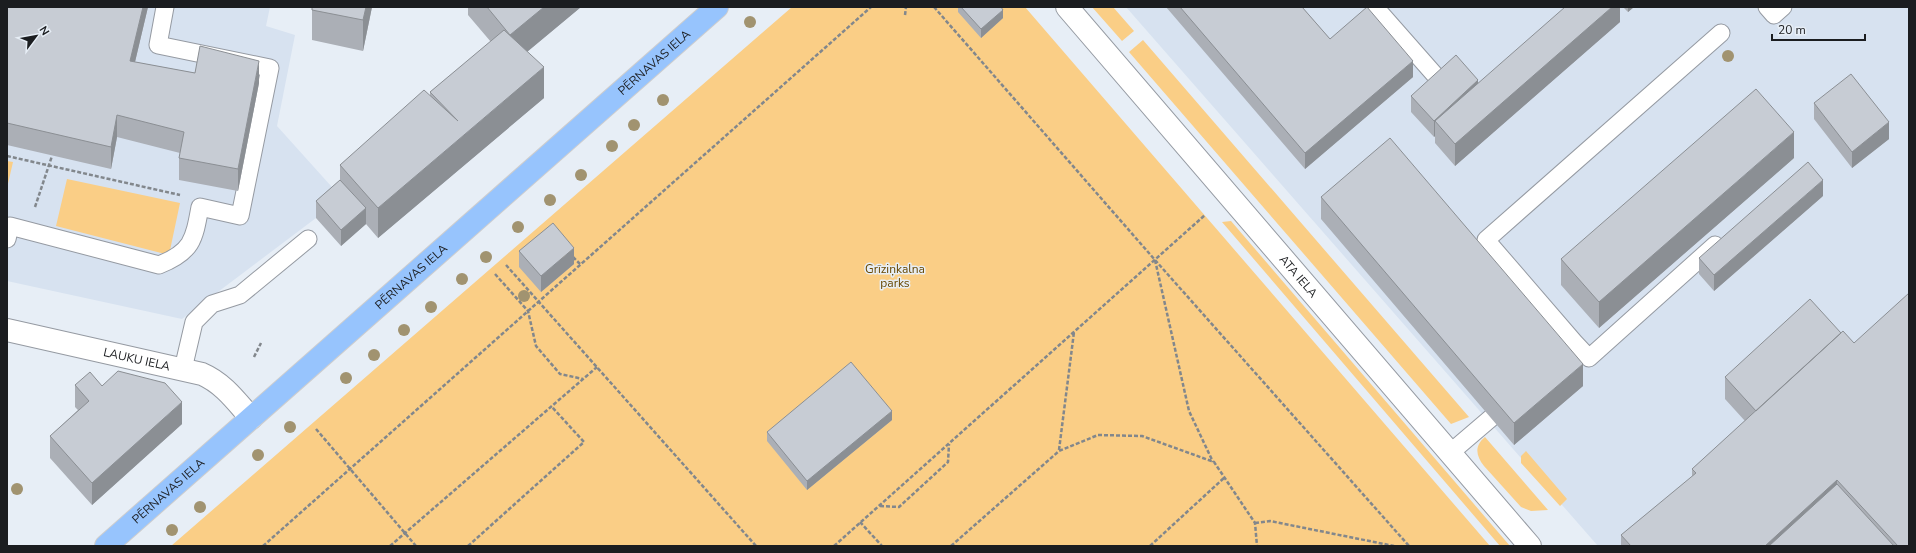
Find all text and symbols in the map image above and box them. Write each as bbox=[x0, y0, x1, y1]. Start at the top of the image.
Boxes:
north arrow bbox=[16, 16, 56, 56]
scale bar bbox=[1772, 16, 1865, 42]
text: 20 m bbox=[1778, 22, 1806, 38]
text: N bbox=[36, 23, 53, 38]
street label: PĒRNAVAS IELA bbox=[615, 26, 694, 99]
street label: PĒRNAVAS IELA bbox=[372, 240, 451, 313]
street label: ATA IELA bbox=[1276, 252, 1321, 301]
park label: Grīziņkalna parks bbox=[865, 261, 925, 291]
street label: LAUKU IELA bbox=[102, 344, 172, 375]
street label: PĒRNAVAS IELA bbox=[129, 455, 208, 527]

